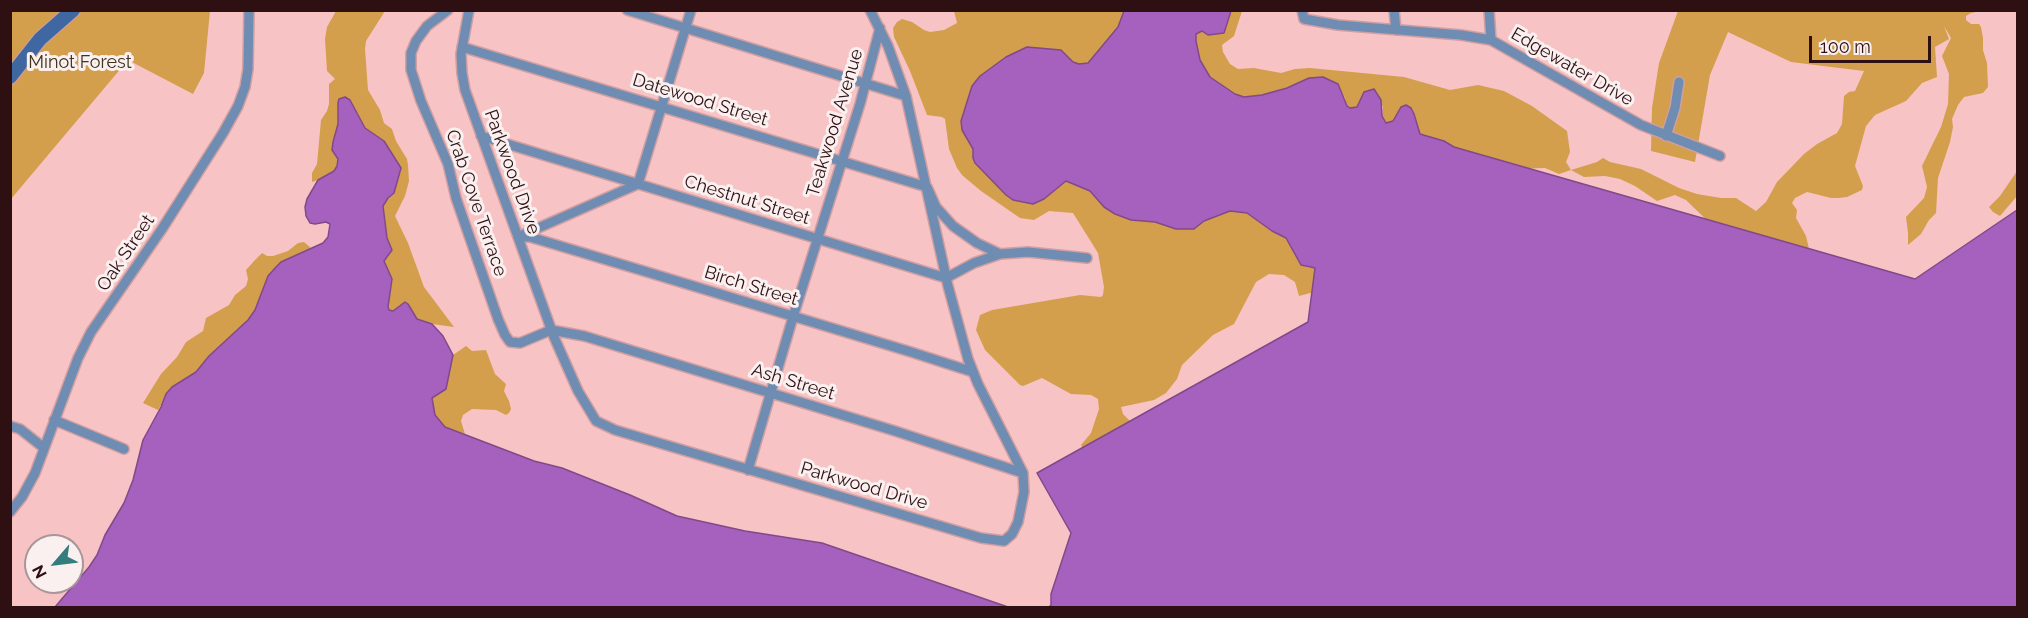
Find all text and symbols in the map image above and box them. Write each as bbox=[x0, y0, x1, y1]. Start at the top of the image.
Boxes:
street label: Edgewater Drive bbox=[1507, 23, 1637, 111]
scale bar bbox=[1812, 24, 1934, 62]
text: 100 m bbox=[1820, 36, 1871, 57]
street label: Teakwood Avenue bbox=[802, 46, 868, 200]
park label: Minot Forest bbox=[28, 52, 132, 74]
street label: Datewood Street bbox=[630, 69, 770, 131]
street label: Parkwood Drive bbox=[479, 107, 545, 237]
street label: Crab Cove Terrace bbox=[441, 127, 511, 279]
street label: Chestnut Street bbox=[682, 171, 812, 229]
street label: Oak Street bbox=[93, 211, 159, 295]
street label: Birch Street bbox=[702, 262, 800, 310]
street label: Ash Street bbox=[749, 359, 837, 405]
street label: Parkwood Drive bbox=[798, 458, 930, 514]
north arrow bbox=[24, 534, 84, 594]
text: N bbox=[28, 562, 51, 582]

